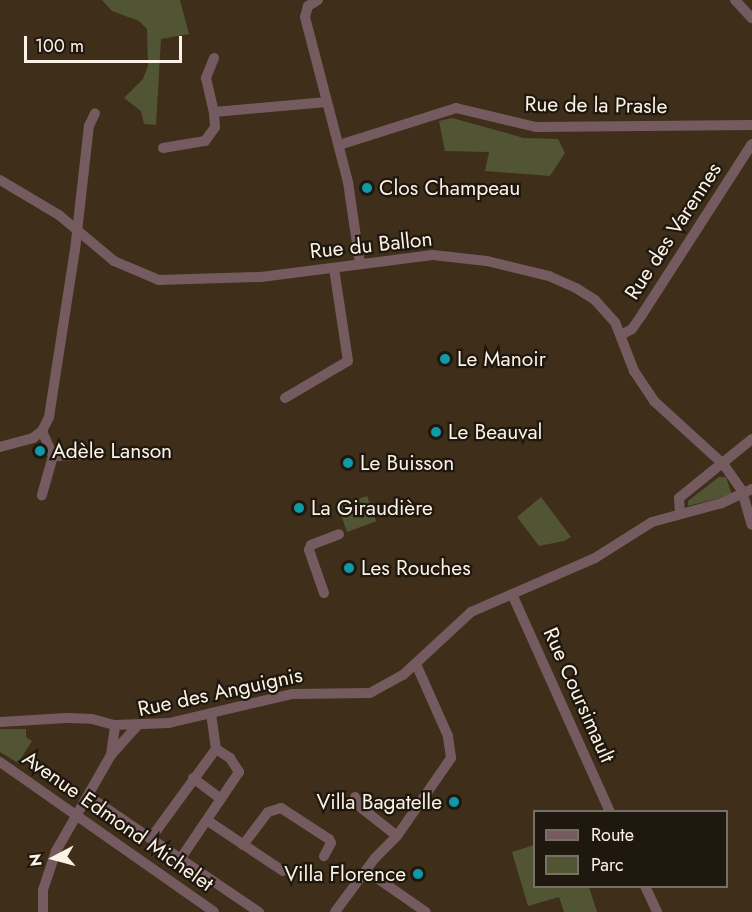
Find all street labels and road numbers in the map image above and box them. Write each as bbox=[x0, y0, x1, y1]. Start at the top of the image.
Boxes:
street label: Rue de la Prasle bbox=[524, 91, 668, 119]
street label: Rue des Varennes bbox=[619, 158, 727, 304]
street label: Rue du Ballon bbox=[308, 226, 434, 264]
street label: Rue Coursimault bbox=[538, 624, 620, 766]
street label: Rue des Anguignis bbox=[135, 662, 305, 722]
street label: Avenue Edmond Michelet bbox=[18, 745, 218, 897]

